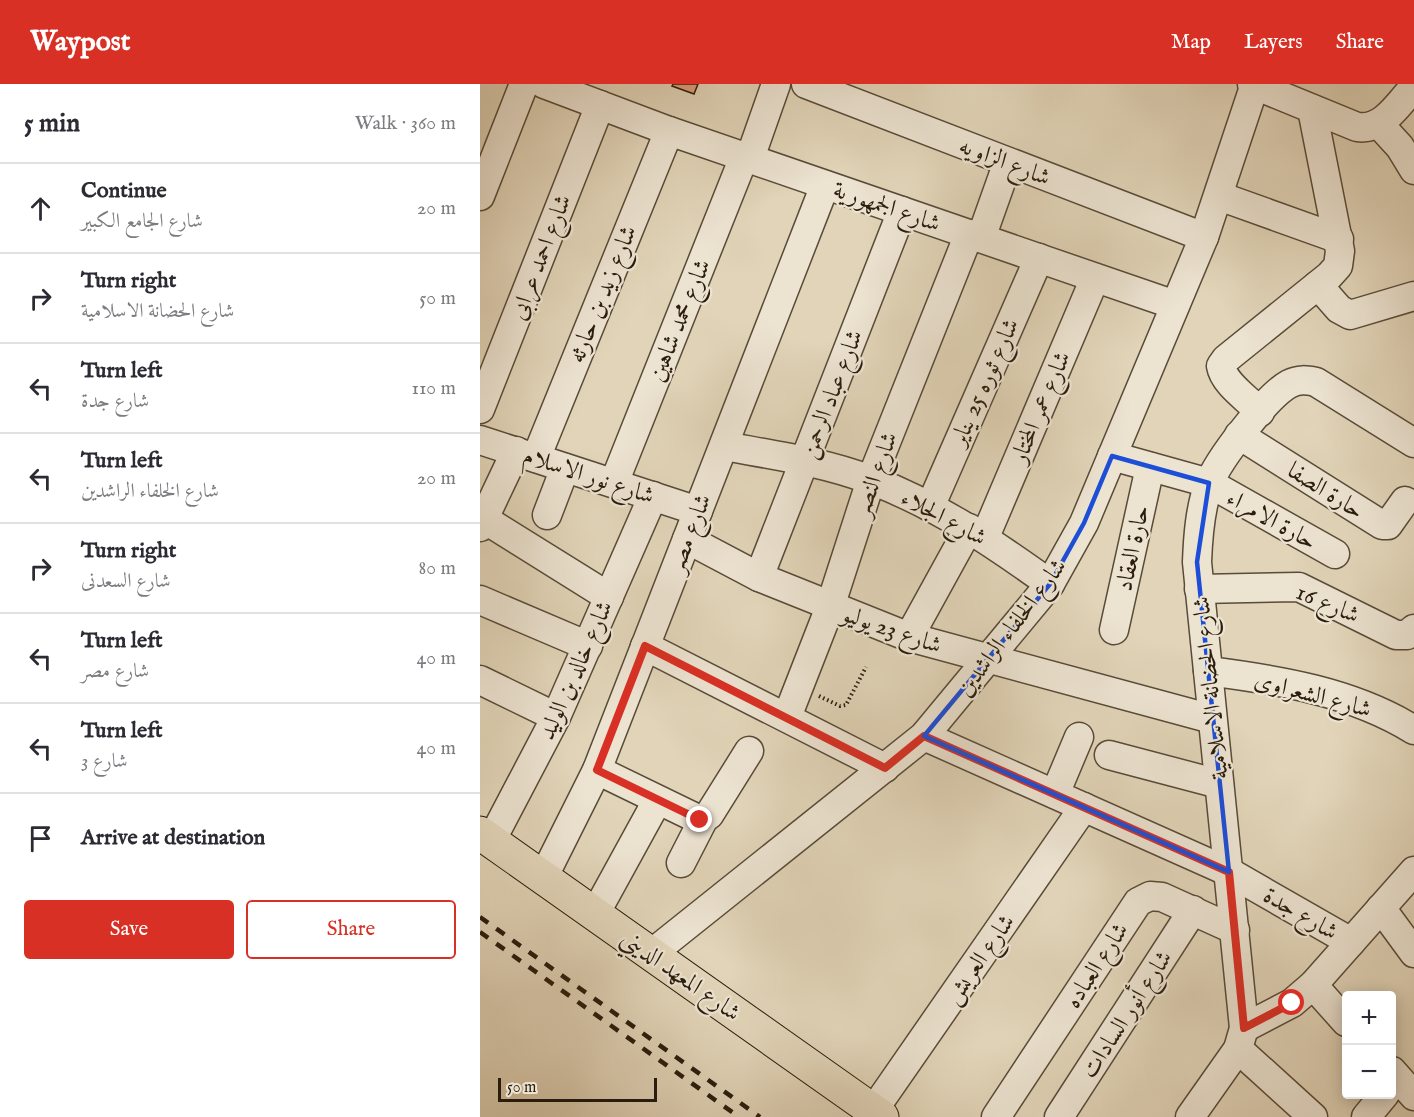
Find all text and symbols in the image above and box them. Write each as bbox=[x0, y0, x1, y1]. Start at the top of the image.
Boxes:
text: Waypost bbox=[30, 25, 130, 60]
text: Map bbox=[1171, 29, 1211, 56]
text: Layers bbox=[1244, 29, 1303, 56]
text: Share bbox=[1336, 29, 1384, 56]
text: 5 min bbox=[24, 107, 80, 140]
text: Walk · 360 m bbox=[355, 111, 456, 136]
street label: شارع الزاويه bbox=[953, 131, 1055, 197]
street label: شارع الجمهورية bbox=[828, 175, 944, 243]
text: Continue bbox=[81, 177, 167, 205]
street label: شارع احمد عرابى bbox=[503, 190, 582, 326]
icon: ahead bbox=[24, 192, 57, 225]
text: 20 m bbox=[417, 196, 456, 221]
text: شارع الجامع الكبير bbox=[81, 209, 203, 234]
street label: شارع زيد بن حارثه bbox=[562, 221, 648, 369]
street label: شارع محمد شاهين bbox=[642, 255, 722, 387]
text: Turn right bbox=[81, 267, 176, 295]
icon: right bbox=[24, 282, 57, 315]
text: 50 m bbox=[419, 286, 456, 311]
text: شارع الحضانة الاسلامية bbox=[81, 299, 234, 324]
street label: شارع ثوره 25 يناير bbox=[942, 314, 1030, 455]
street label: شارع عباد الرحمن bbox=[794, 326, 874, 464]
street label: شارع عمر المختار bbox=[1003, 347, 1082, 471]
text: Turn left bbox=[81, 357, 163, 385]
icon: left bbox=[24, 372, 57, 405]
text: 110 m bbox=[412, 376, 456, 401]
text: شارع جدة bbox=[81, 389, 149, 414]
street label: شارع النصر bbox=[846, 428, 909, 525]
street label: شارع نور الاسلام bbox=[518, 441, 658, 516]
text: Turn left bbox=[81, 447, 163, 475]
street label: حارة الصفا bbox=[1281, 456, 1369, 527]
icon: left bbox=[24, 462, 57, 495]
text: 20 m bbox=[417, 466, 456, 491]
text: شارع الخلفاء الراشدين bbox=[81, 479, 219, 504]
street label: شارع الجلاء bbox=[894, 483, 992, 556]
street label: حارة الامراء bbox=[1221, 483, 1322, 558]
street label: شارع مصر bbox=[660, 490, 722, 581]
street label: حارة العقاد bbox=[1109, 502, 1158, 594]
text: Turn right bbox=[81, 537, 176, 565]
icon: right bbox=[24, 552, 57, 585]
street label: شارع الخلفاء الراشدين bbox=[950, 553, 1077, 705]
text: 80 m bbox=[419, 556, 456, 581]
text: شارع السعدنى bbox=[81, 569, 171, 594]
street label: شارع 16 bbox=[1290, 577, 1364, 634]
street label: شارع الحضانة الاسلامية bbox=[1186, 594, 1240, 781]
street label: شارع خالد بن الوليد bbox=[532, 596, 624, 746]
street label: شارع 23 يوليو bbox=[835, 598, 946, 665]
text: Turn left bbox=[81, 627, 163, 655]
icon: left bbox=[24, 642, 57, 675]
text: 40 m bbox=[417, 646, 456, 671]
text: شارع مصر bbox=[81, 659, 149, 684]
street label: شارع الشعراوى bbox=[1250, 665, 1375, 729]
text: Turn left bbox=[81, 717, 163, 745]
icon: left bbox=[24, 732, 57, 765]
text: 40 m bbox=[417, 736, 456, 761]
text: شارع 3 bbox=[81, 749, 128, 774]
route end bbox=[686, 806, 712, 832]
icon: arrive bbox=[24, 822, 57, 855]
text: Arrive at destination bbox=[81, 824, 265, 852]
street label: شارع جدة bbox=[1256, 880, 1343, 951]
button: Save bbox=[24, 900, 234, 959]
button: Share bbox=[246, 900, 456, 959]
street label: شارع العريش bbox=[938, 909, 1025, 1013]
street label: شارع العباده bbox=[1058, 917, 1139, 1016]
street label: شارع المعهد الديني bbox=[611, 923, 746, 1033]
street label: شارع أنور السادات bbox=[1072, 943, 1183, 1087]
route start bbox=[1278, 989, 1304, 1015]
map controls bbox=[1342, 991, 1396, 1099]
button: + bbox=[1342, 991, 1396, 1045]
button: − bbox=[1342, 1045, 1396, 1099]
scale bar bbox=[498, 1075, 657, 1102]
text: 50 m bbox=[507, 1078, 536, 1098]

